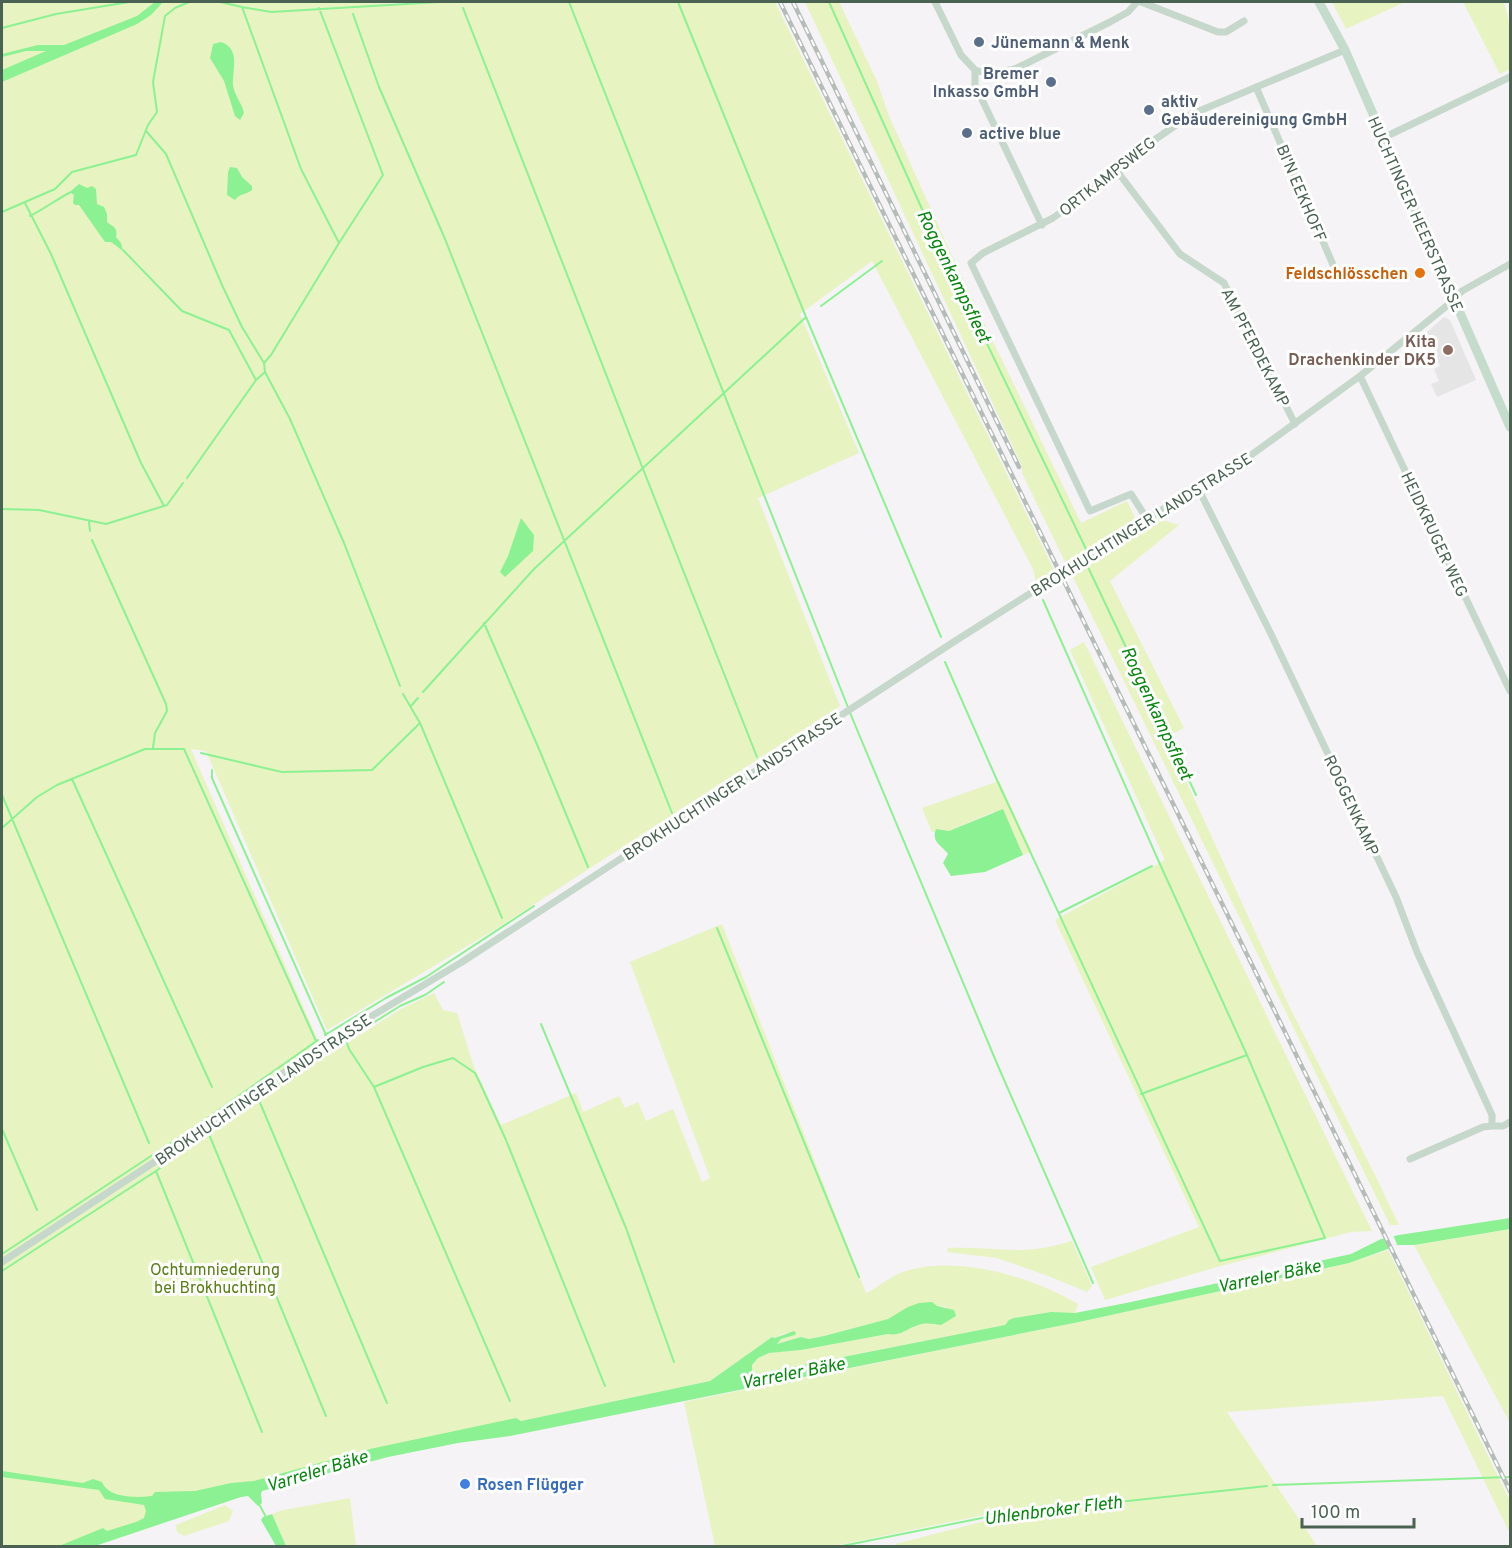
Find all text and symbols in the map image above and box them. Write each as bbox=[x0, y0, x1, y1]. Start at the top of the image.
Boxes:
place label: Jünemann & Menk bbox=[991, 34, 1130, 54]
marker: Jünemann & Menk bbox=[972, 35, 986, 49]
place label: Bremer Inkasso GmbH bbox=[933, 65, 1039, 103]
marker: Bremer Inkasso GmbH bbox=[1044, 75, 1058, 89]
place label: aktiv Gebäudereinigung GmbH bbox=[1161, 93, 1347, 131]
marker: aktiv Gebäudereinigung GmbH bbox=[1142, 103, 1156, 117]
street label: HUCHTINGER HEERSTRASSE bbox=[1362, 114, 1466, 316]
place label: active blue bbox=[979, 125, 1061, 145]
marker: active blue bbox=[960, 126, 974, 140]
street label: ORTKAMPSWEG bbox=[1056, 134, 1161, 222]
street label: BI'N EEKHOFF bbox=[1271, 142, 1330, 245]
water label: Roggenkampsfleet bbox=[910, 206, 996, 348]
place label: Feldschlösschen bbox=[1286, 265, 1408, 285]
marker: Feldschlösschen bbox=[1413, 266, 1427, 280]
street label: AM PFERDEKAMP bbox=[1216, 285, 1293, 411]
place label: Kita Drachenkinder DK5 bbox=[1288, 333, 1436, 371]
marker: Kita Drachenkinder DK5 bbox=[1441, 343, 1455, 357]
street label: BROKHUCHTINGER LANDSTRASSE bbox=[1028, 449, 1256, 602]
street label: HEIDKRUGER WEG bbox=[1395, 469, 1471, 601]
water label: Roggenkampsfleet bbox=[1115, 643, 1197, 786]
street label: BROKHUCHTINGER LANDSTRASSE bbox=[620, 709, 846, 866]
street label: ROGGENKAMP bbox=[1318, 752, 1382, 859]
street label: BROKHUCHTINGER LANDSTRASSE bbox=[152, 1011, 376, 1171]
water label: Varreler Bäke bbox=[1216, 1255, 1324, 1300]
park label: Ochtumniederung bei Brokhuchting bbox=[150, 1261, 280, 1299]
water label: Varreler Bäke bbox=[740, 1353, 848, 1396]
water label: Varreler Bäke bbox=[264, 1446, 372, 1499]
place label: Rosen Flügger bbox=[477, 1476, 584, 1496]
marker: Rosen Flügger bbox=[458, 1477, 472, 1491]
scale bar bbox=[1302, 1491, 1414, 1529]
water label: Uhlenbroker Fleth bbox=[983, 1492, 1124, 1531]
text: 100 m bbox=[1311, 1502, 1360, 1525]

